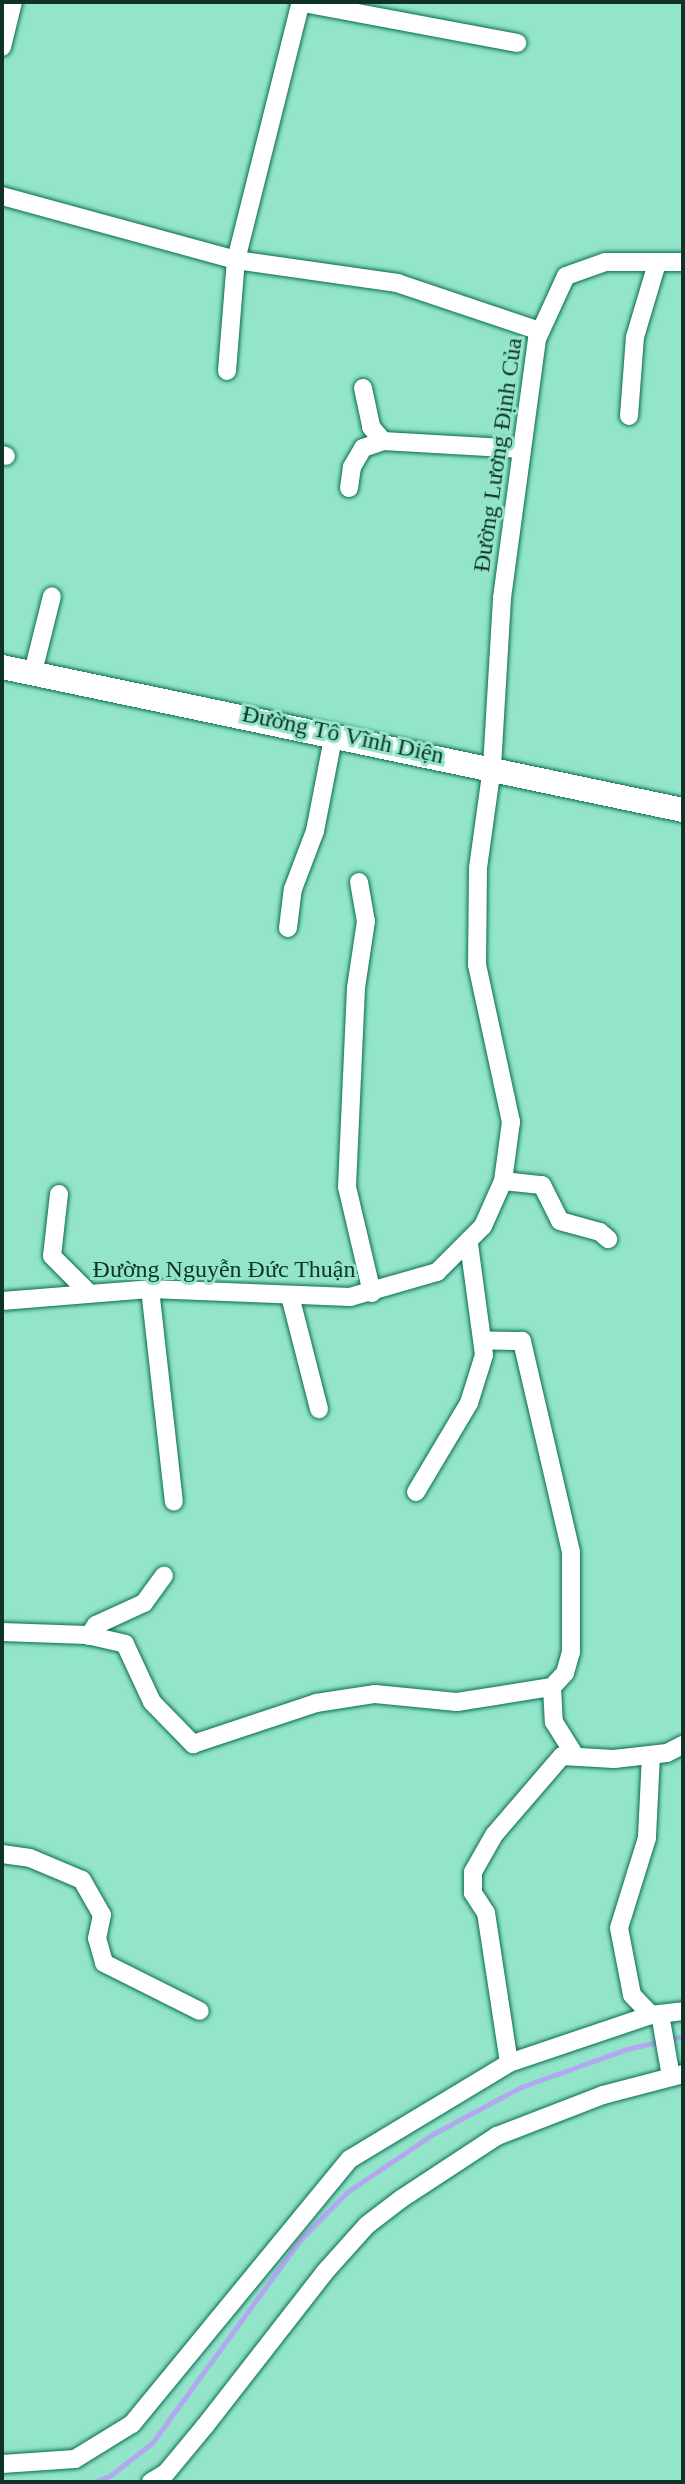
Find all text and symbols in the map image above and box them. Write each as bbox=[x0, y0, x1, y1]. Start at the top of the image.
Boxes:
street label: Đường Lương Định Của bbox=[467, 336, 529, 574]
street label: Đường Tô Vĩnh Diện bbox=[239, 699, 447, 771]
street label: Đường Nguyễn Đức Thuận bbox=[92, 1256, 356, 1284]

